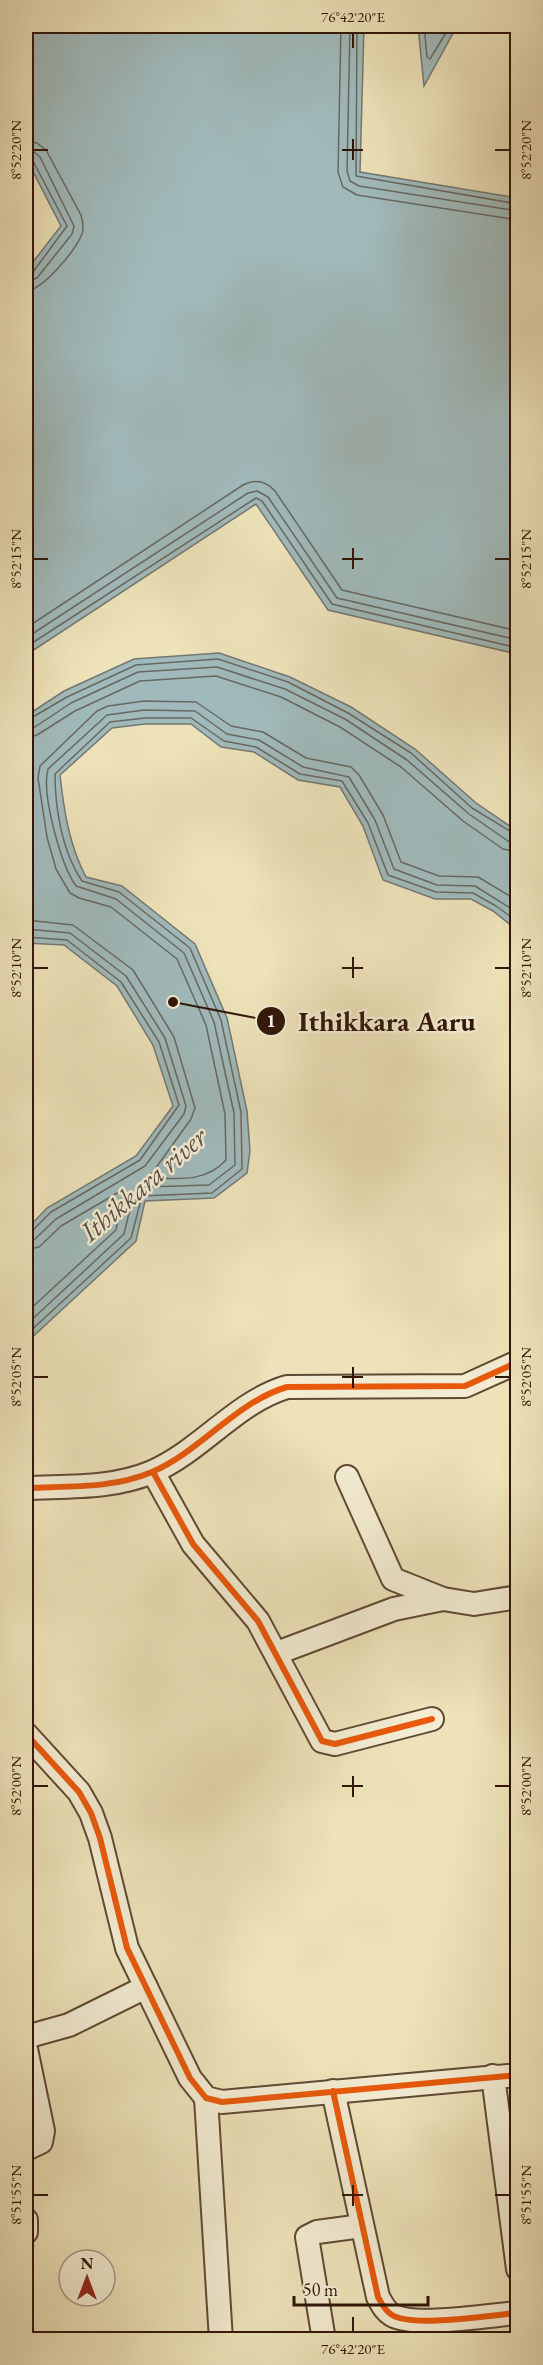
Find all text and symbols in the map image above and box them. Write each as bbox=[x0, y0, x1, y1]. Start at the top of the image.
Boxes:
text: 76°42'20"E bbox=[321, 7, 386, 26]
text: 8°52'20"N bbox=[6, 120, 25, 180]
text: 8°52'20"N bbox=[516, 120, 535, 180]
text: 8°52'15"N bbox=[6, 529, 25, 589]
text: 8°52'15"N bbox=[516, 529, 535, 589]
text: 8°52'10"N bbox=[6, 938, 25, 998]
text: 8°52'10"N bbox=[516, 938, 535, 998]
callout: Ithikkara Aaru bbox=[256, 998, 488, 1044]
text: Ithikkara Aaru bbox=[298, 1003, 476, 1039]
text: 1 bbox=[266, 1009, 276, 1032]
water label: Ithikkara river bbox=[71, 1118, 215, 1250]
text: 8°52'05"N bbox=[6, 1347, 25, 1407]
text: 8°52'05"N bbox=[516, 1347, 535, 1407]
text: 8°52'00"N bbox=[6, 1756, 25, 1816]
text: 8°52'00"N bbox=[516, 1756, 535, 1816]
text: 8°51'55"N bbox=[6, 2165, 25, 2225]
text: 8°51'55"N bbox=[516, 2165, 535, 2225]
north arrow bbox=[57, 2248, 117, 2308]
text: N bbox=[81, 2253, 94, 2274]
scale bar bbox=[294, 2269, 428, 2307]
text: 50 m bbox=[303, 2278, 338, 2301]
text: 76°42'20"E bbox=[321, 2339, 386, 2358]

